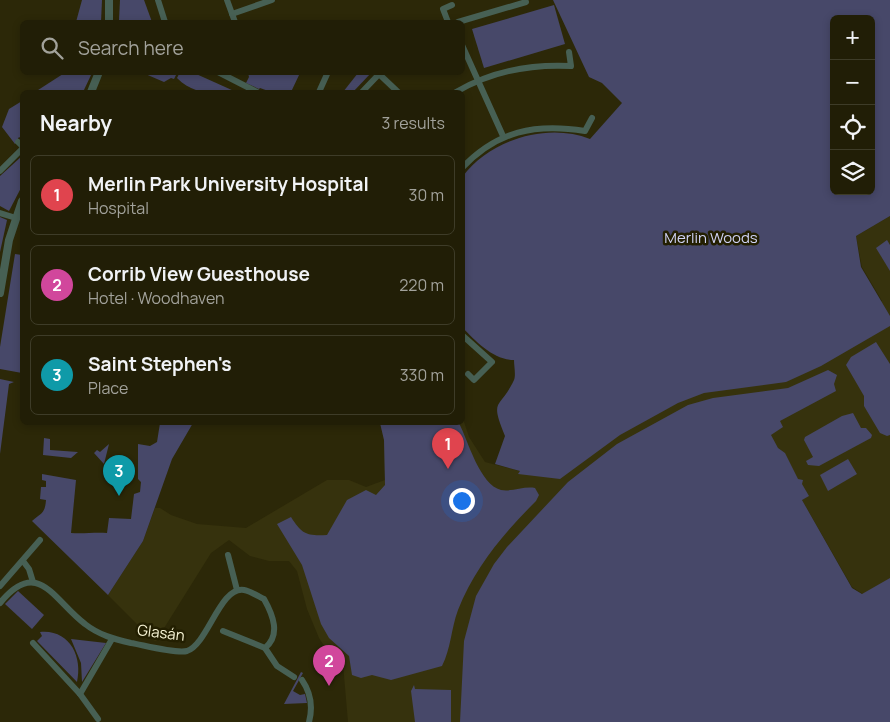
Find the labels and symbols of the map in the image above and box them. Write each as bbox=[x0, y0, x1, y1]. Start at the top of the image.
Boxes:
park label: Merlin Woods bbox=[664, 227, 758, 248]
pin: 1 bbox=[432, 428, 464, 469]
pin: 3 bbox=[103, 455, 135, 496]
your location bbox=[449, 488, 475, 514]
street label: Glasán bbox=[136, 619, 186, 646]
pin: 2 bbox=[313, 645, 345, 686]

